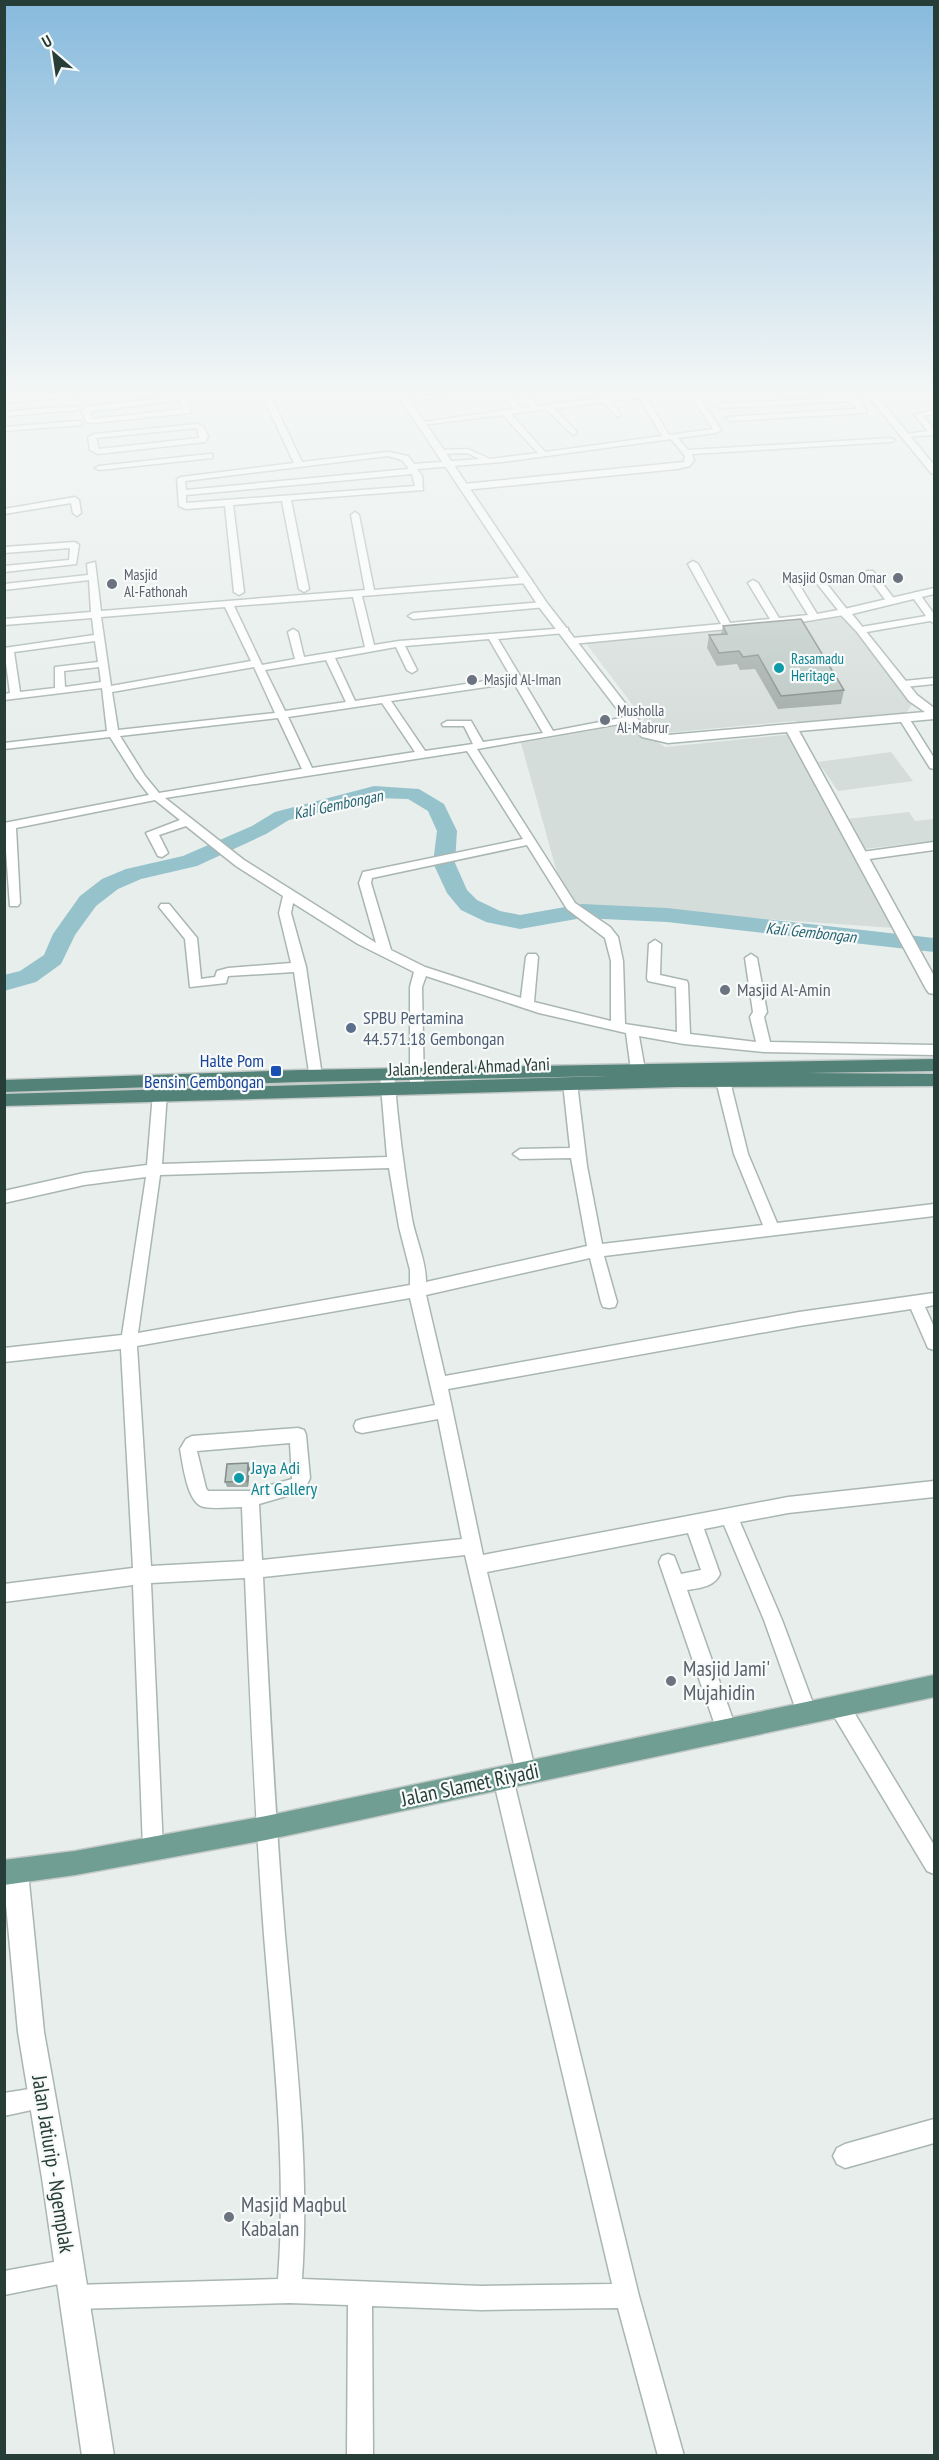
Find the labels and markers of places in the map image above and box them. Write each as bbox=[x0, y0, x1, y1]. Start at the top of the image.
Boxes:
place label: Masjid Al-Fathonah bbox=[124, 565, 188, 601]
place label: Masjid Osman Omar bbox=[782, 568, 887, 587]
marker: Masjid Osman Omar bbox=[891, 571, 905, 585]
marker: Masjid Al-Fathonah bbox=[105, 577, 119, 591]
place label: Rasamadu Heritage bbox=[791, 649, 844, 685]
marker: Rasamadu Heritage bbox=[772, 661, 786, 675]
place label: Masjid Al-Iman bbox=[484, 670, 561, 689]
marker: Masjid Al-Iman bbox=[465, 673, 479, 687]
place label: Musholla Al-Mabrur bbox=[617, 701, 670, 737]
marker: Musholla Al-Mabrur bbox=[598, 713, 612, 727]
place label: Masjid Al-Amin bbox=[737, 978, 831, 1001]
marker: Masjid Al-Amin bbox=[718, 983, 732, 997]
place label: SPBU Pertamina 44.571.18 Gembongan bbox=[363, 1006, 504, 1050]
marker: SPBU Pertamina 44.571.18 Gembongan bbox=[344, 1021, 358, 1035]
place label: Halte Pom Bensin Gembongan bbox=[144, 1049, 264, 1093]
marker: Halte Pom Bensin Gembongan bbox=[269, 1064, 283, 1078]
place label: Jaya Adi Art Gallery bbox=[250, 1456, 317, 1500]
marker: Jaya Adi Art Gallery bbox=[232, 1471, 246, 1485]
place label: Masjid Jami' Mujahidin bbox=[683, 1655, 770, 1706]
marker: Masjid Jami' Mujahidin bbox=[664, 1674, 678, 1688]
place label: Masjid Maqbul Kabalan bbox=[241, 2191, 347, 2242]
marker: Masjid Maqbul Kabalan bbox=[222, 2210, 236, 2224]

